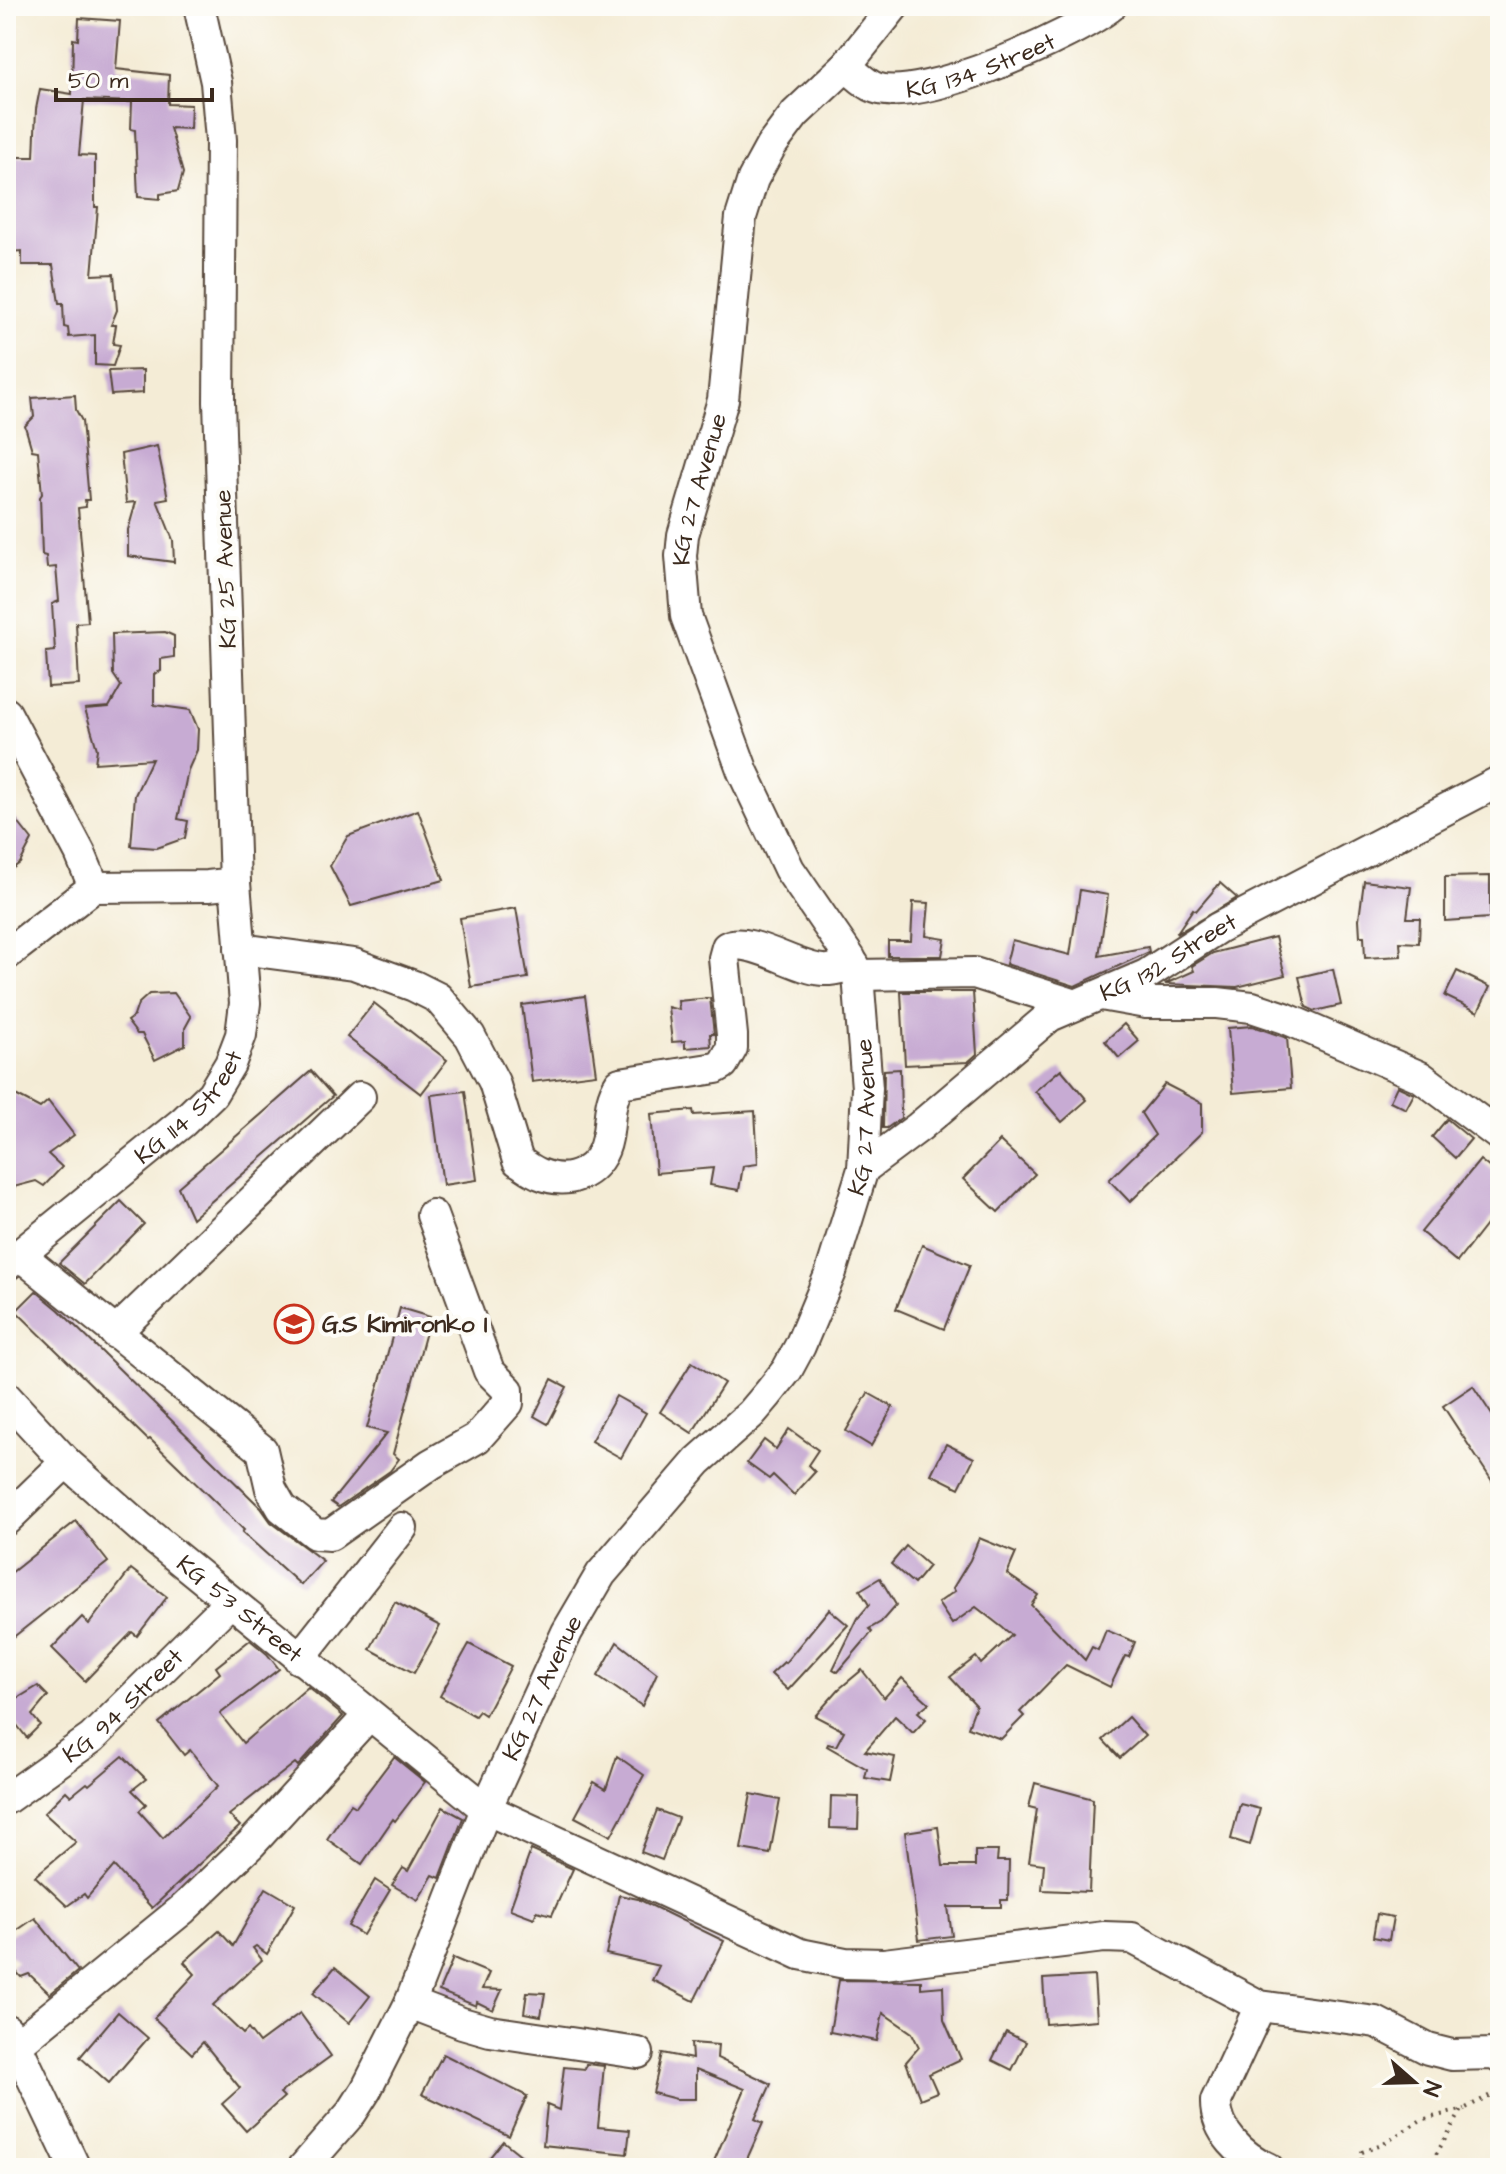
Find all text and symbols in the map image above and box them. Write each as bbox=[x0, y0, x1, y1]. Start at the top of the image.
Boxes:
street label: KG 134 Street bbox=[904, 25, 1062, 108]
scale bar bbox=[56, 52, 212, 102]
text: 50 m bbox=[68, 64, 129, 98]
street label: KG 27 Avenue bbox=[665, 409, 736, 567]
street label: KG 25 Avenue bbox=[206, 489, 246, 649]
street label: KG 132 Street bbox=[1095, 905, 1243, 1011]
street label: KG 27 Avenue bbox=[840, 1038, 885, 1200]
street label: KG 114 Street bbox=[128, 1046, 252, 1173]
school or university icon: G.S Kimironko I bbox=[273, 1303, 315, 1345]
place label: G.S Kimironko I bbox=[322, 1308, 488, 1342]
street label: KG 53 Street bbox=[169, 1548, 310, 1671]
street label: KG 27 Avenue bbox=[494, 1609, 591, 1766]
street label: KG 94 Street bbox=[56, 1641, 192, 1772]
north arrow bbox=[1374, 2042, 1454, 2122]
text: N bbox=[1414, 2077, 1448, 2100]

